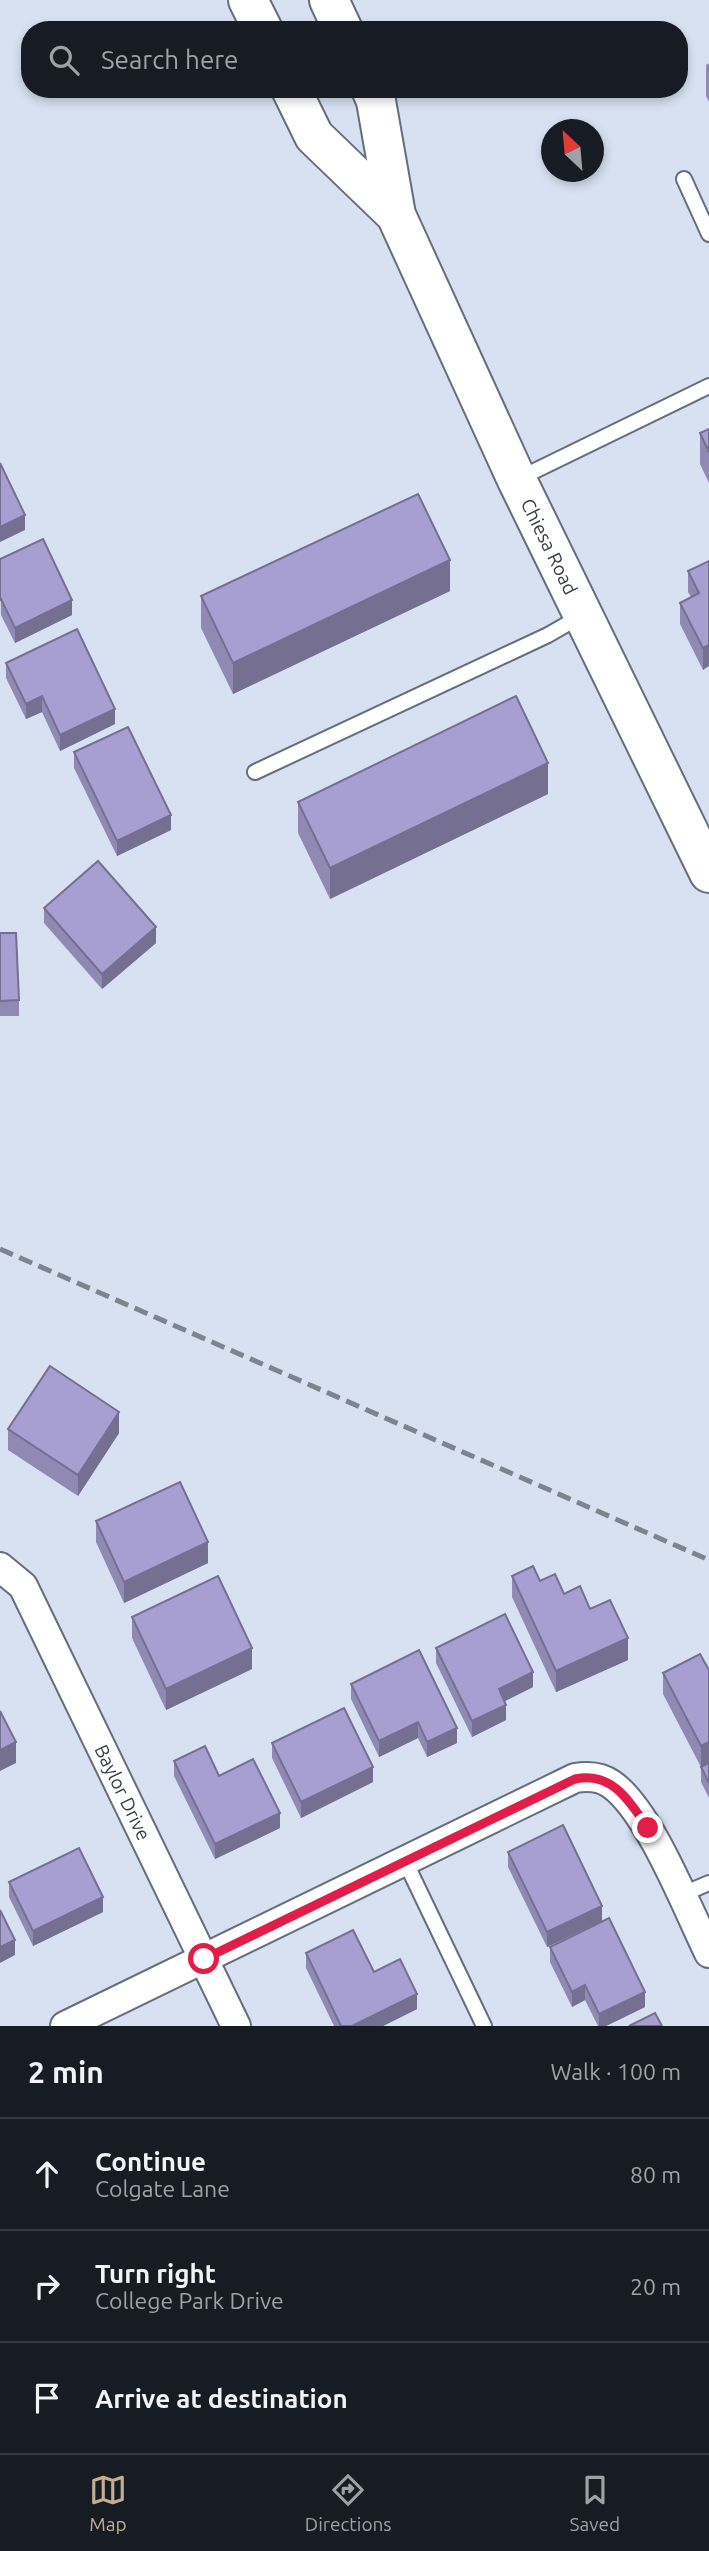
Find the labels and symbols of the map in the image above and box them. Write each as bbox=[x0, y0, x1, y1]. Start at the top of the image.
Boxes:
north arrow bbox=[541, 119, 604, 182]
street label: Chiesa Road bbox=[517, 495, 582, 598]
street label: Baylor Drive bbox=[90, 1741, 155, 1844]
route end bbox=[632, 1812, 663, 1843]
route start bbox=[188, 1943, 219, 1974]

